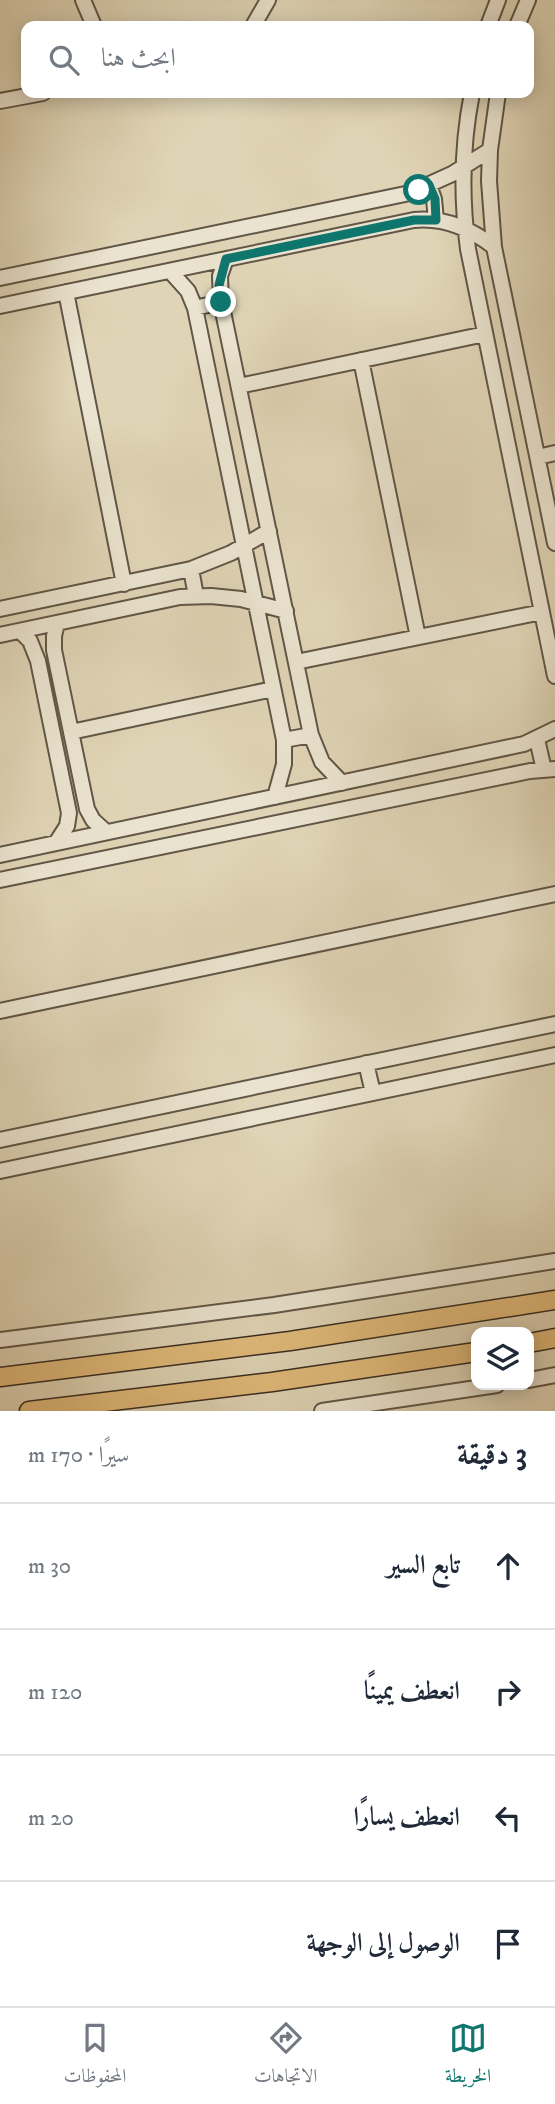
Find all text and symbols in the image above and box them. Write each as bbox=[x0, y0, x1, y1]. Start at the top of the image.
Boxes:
search box bbox=[21, 21, 534, 98]
icon: search bbox=[45, 41, 83, 79]
text: ابحث هنا bbox=[101, 42, 176, 75]
route start bbox=[403, 174, 434, 205]
route end bbox=[205, 286, 236, 317]
map controls bbox=[471, 1327, 534, 1390]
button: layers bbox=[471, 1327, 534, 1390]
text: 3 دقيقة bbox=[457, 1437, 527, 1474]
text: سيرًا · 170 m bbox=[28, 1441, 129, 1470]
icon: ahead bbox=[489, 1547, 527, 1585]
text: تابع السير bbox=[387, 1549, 460, 1582]
text: 30 m bbox=[28, 1552, 71, 1581]
icon: right bbox=[489, 1673, 527, 1711]
text: انعطف يمينًا bbox=[364, 1675, 460, 1708]
text: 120 m bbox=[28, 1678, 82, 1707]
icon: left bbox=[489, 1799, 527, 1837]
text: انعطف يسارًا bbox=[353, 1801, 460, 1834]
text: 20 m bbox=[28, 1804, 74, 1833]
icon: arrive bbox=[489, 1925, 527, 1963]
text: الوصول إلى الوجهة bbox=[306, 1927, 460, 1960]
tab: المحفوظات bbox=[64, 2019, 126, 2094]
tab: الاتجاهات bbox=[254, 2019, 317, 2094]
tab: الخريطة bbox=[445, 2019, 491, 2094]

